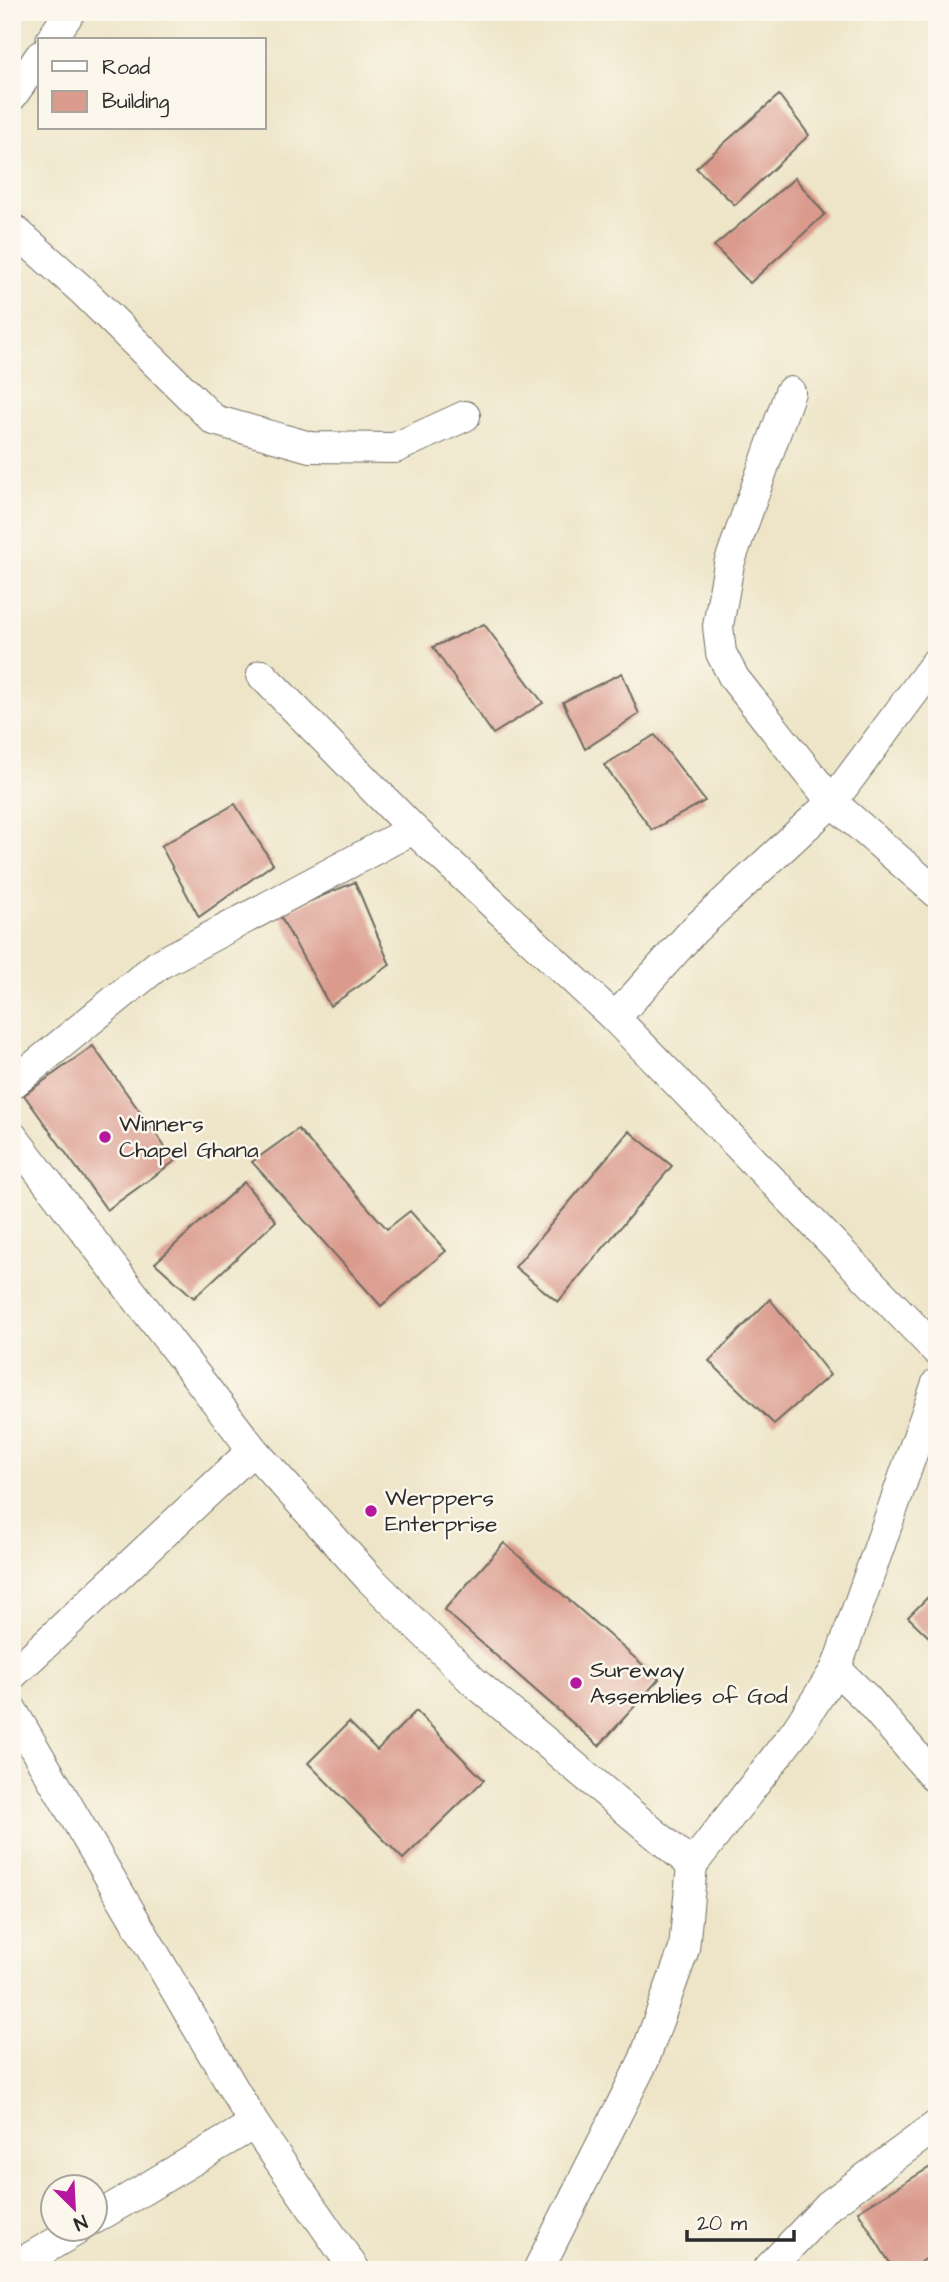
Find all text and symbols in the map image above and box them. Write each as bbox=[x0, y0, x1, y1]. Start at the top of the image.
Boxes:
legend bbox=[38, 38, 266, 130]
text: Road bbox=[102, 53, 150, 82]
text: Building bbox=[102, 87, 170, 118]
place label: Winners Chapel Ghana bbox=[119, 1108, 259, 1166]
marker: Winners Chapel Ghana bbox=[97, 1129, 113, 1145]
place label: Werppers Enterprise bbox=[385, 1482, 498, 1540]
marker: Werppers Enterprise bbox=[363, 1503, 379, 1519]
place label: Sureway Assemblies of God bbox=[590, 1654, 788, 1712]
marker: Sureway Assemblies of God bbox=[568, 1675, 584, 1691]
north arrow bbox=[38, 2174, 108, 2244]
scale bar bbox=[687, 2198, 793, 2242]
text: N bbox=[69, 2207, 91, 2237]
text: 20 m bbox=[697, 2209, 748, 2238]

